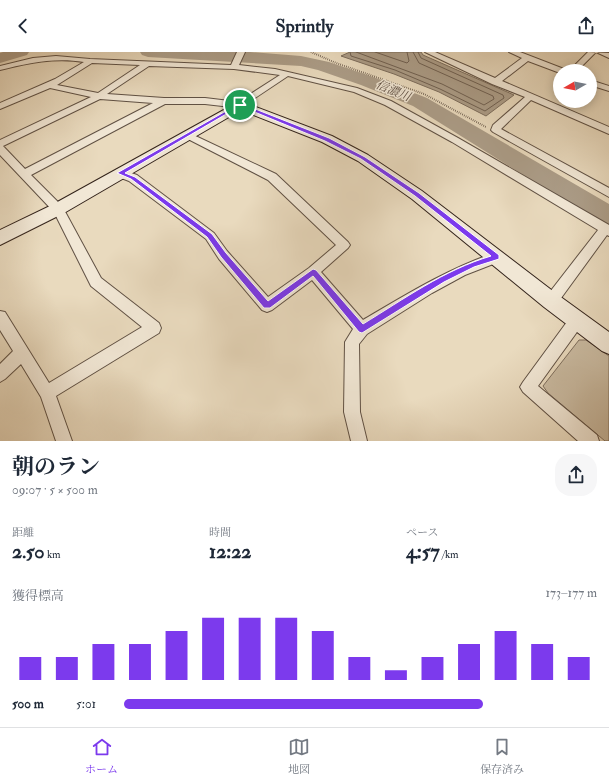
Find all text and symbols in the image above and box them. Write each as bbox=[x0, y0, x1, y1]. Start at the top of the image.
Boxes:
icon: back bbox=[12, 15, 34, 37]
text: Sprintly bbox=[275, 15, 334, 38]
icon: share bbox=[575, 15, 597, 37]
north arrow bbox=[553, 64, 597, 108]
map controls bbox=[553, 64, 597, 108]
water label: 信濃川 bbox=[373, 77, 414, 105]
pin bbox=[223, 88, 257, 122]
icon: arrive bbox=[229, 94, 251, 116]
text: 朝のラン bbox=[12, 453, 100, 481]
button: share bbox=[555, 454, 597, 496]
text: 09:07 · 5 × 500 m bbox=[12, 482, 98, 498]
text: 距離 bbox=[12, 526, 34, 539]
text: 時間 bbox=[209, 526, 231, 539]
text: ペース bbox=[406, 526, 438, 539]
text: 2.50 bbox=[12, 539, 45, 564]
text: 12:22 bbox=[209, 539, 252, 564]
text: 4:57 bbox=[406, 539, 440, 564]
text: km bbox=[45, 548, 61, 561]
text: /km bbox=[440, 548, 459, 561]
text: 173–177 m bbox=[545, 585, 597, 601]
text: 獲得標高 bbox=[12, 588, 64, 604]
text: 500 m bbox=[12, 696, 44, 712]
text: 5:01 bbox=[76, 696, 96, 712]
tab: ホーム bbox=[85, 736, 118, 776]
tab: 地図 bbox=[288, 736, 310, 776]
tab: 保存済み bbox=[480, 736, 524, 776]

